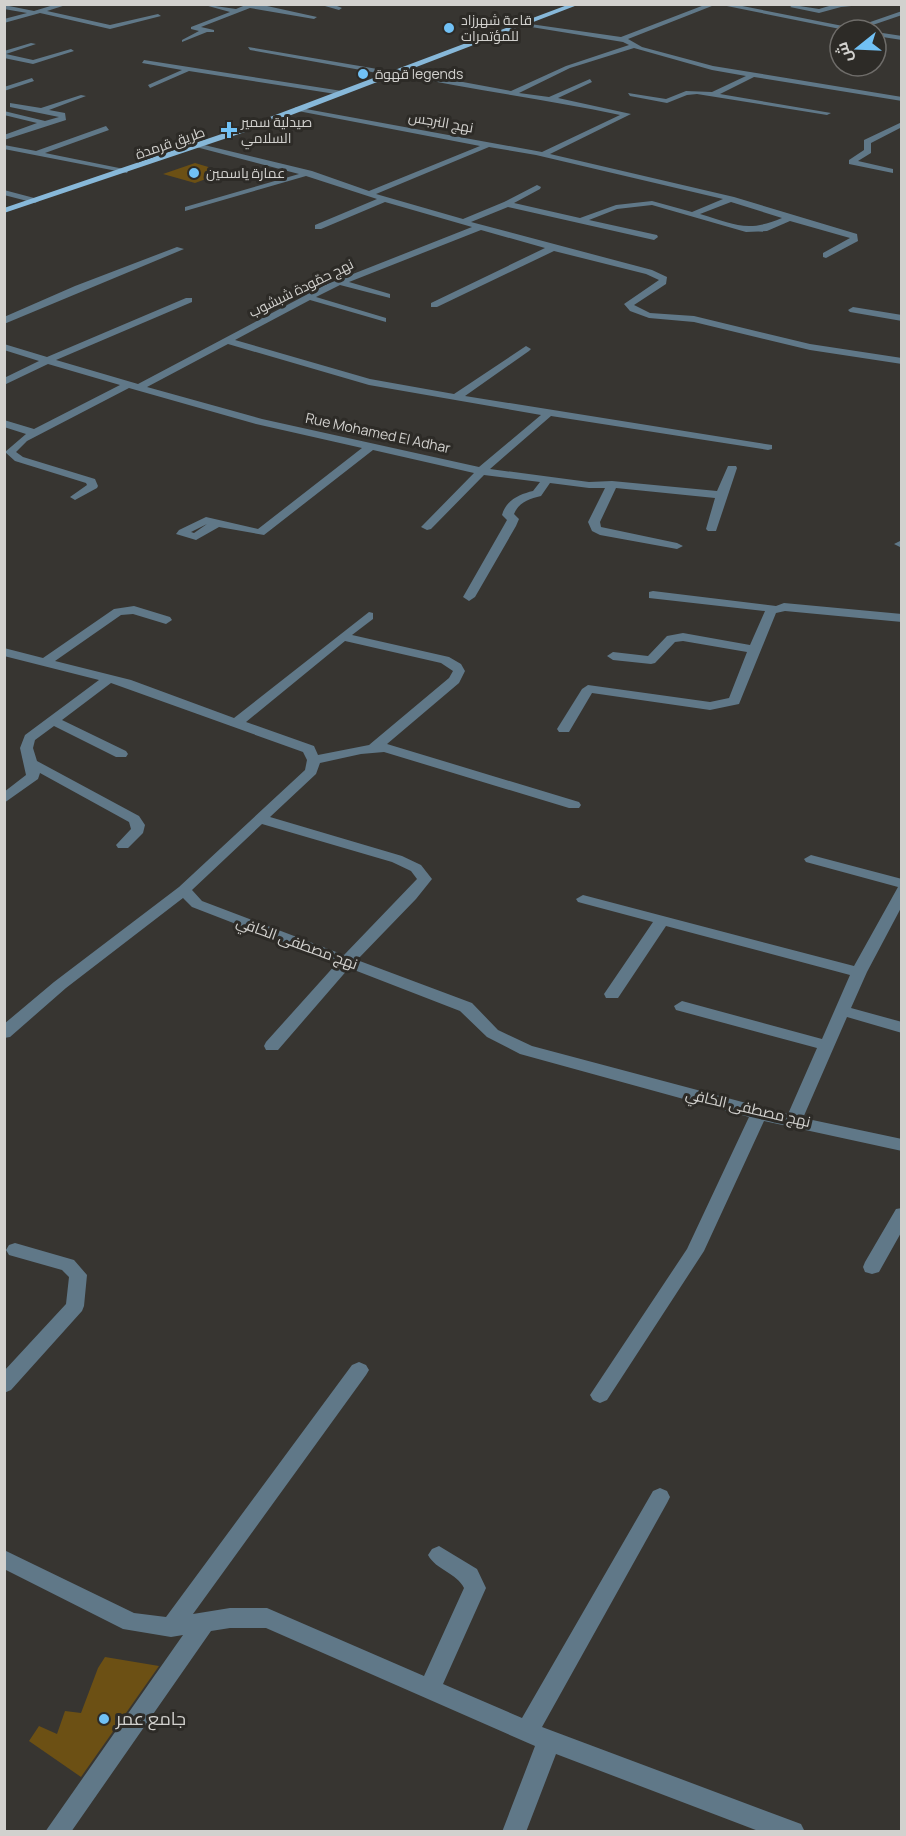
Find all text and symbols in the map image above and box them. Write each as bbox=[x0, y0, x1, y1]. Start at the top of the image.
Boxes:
place label: قاعة شهرزاد للمؤتمرات bbox=[461, 10, 532, 45]
north arrow bbox=[828, 18, 888, 78]
marker: قاعة شهرزاد للمؤتمرات bbox=[442, 21, 456, 35]
text: ش bbox=[830, 39, 857, 66]
place label: قهوة legends bbox=[375, 64, 463, 83]
marker: قهوة legends bbox=[356, 67, 370, 81]
street label: نهج النرجس bbox=[407, 106, 475, 137]
place label: صيدلية سمير السلامي bbox=[240, 112, 312, 150]
street label: طريق قرمدة bbox=[133, 122, 207, 163]
marker: صيدلية سمير السلامي bbox=[222, 123, 236, 137]
place label: عمارة ياسمين bbox=[206, 163, 285, 182]
marker: عمارة ياسمين bbox=[187, 166, 201, 180]
street label: نهج حمّودة شبشوب bbox=[245, 254, 356, 321]
street label: Rue Mohamed El Adhar bbox=[304, 408, 452, 457]
street label: نهج مصطفى الكافي bbox=[233, 911, 361, 976]
street label: نهج مصطفى الكافي bbox=[683, 1083, 813, 1134]
place label: جامع عمر bbox=[115, 1706, 186, 1731]
marker: جامع عمر bbox=[97, 1712, 111, 1726]

